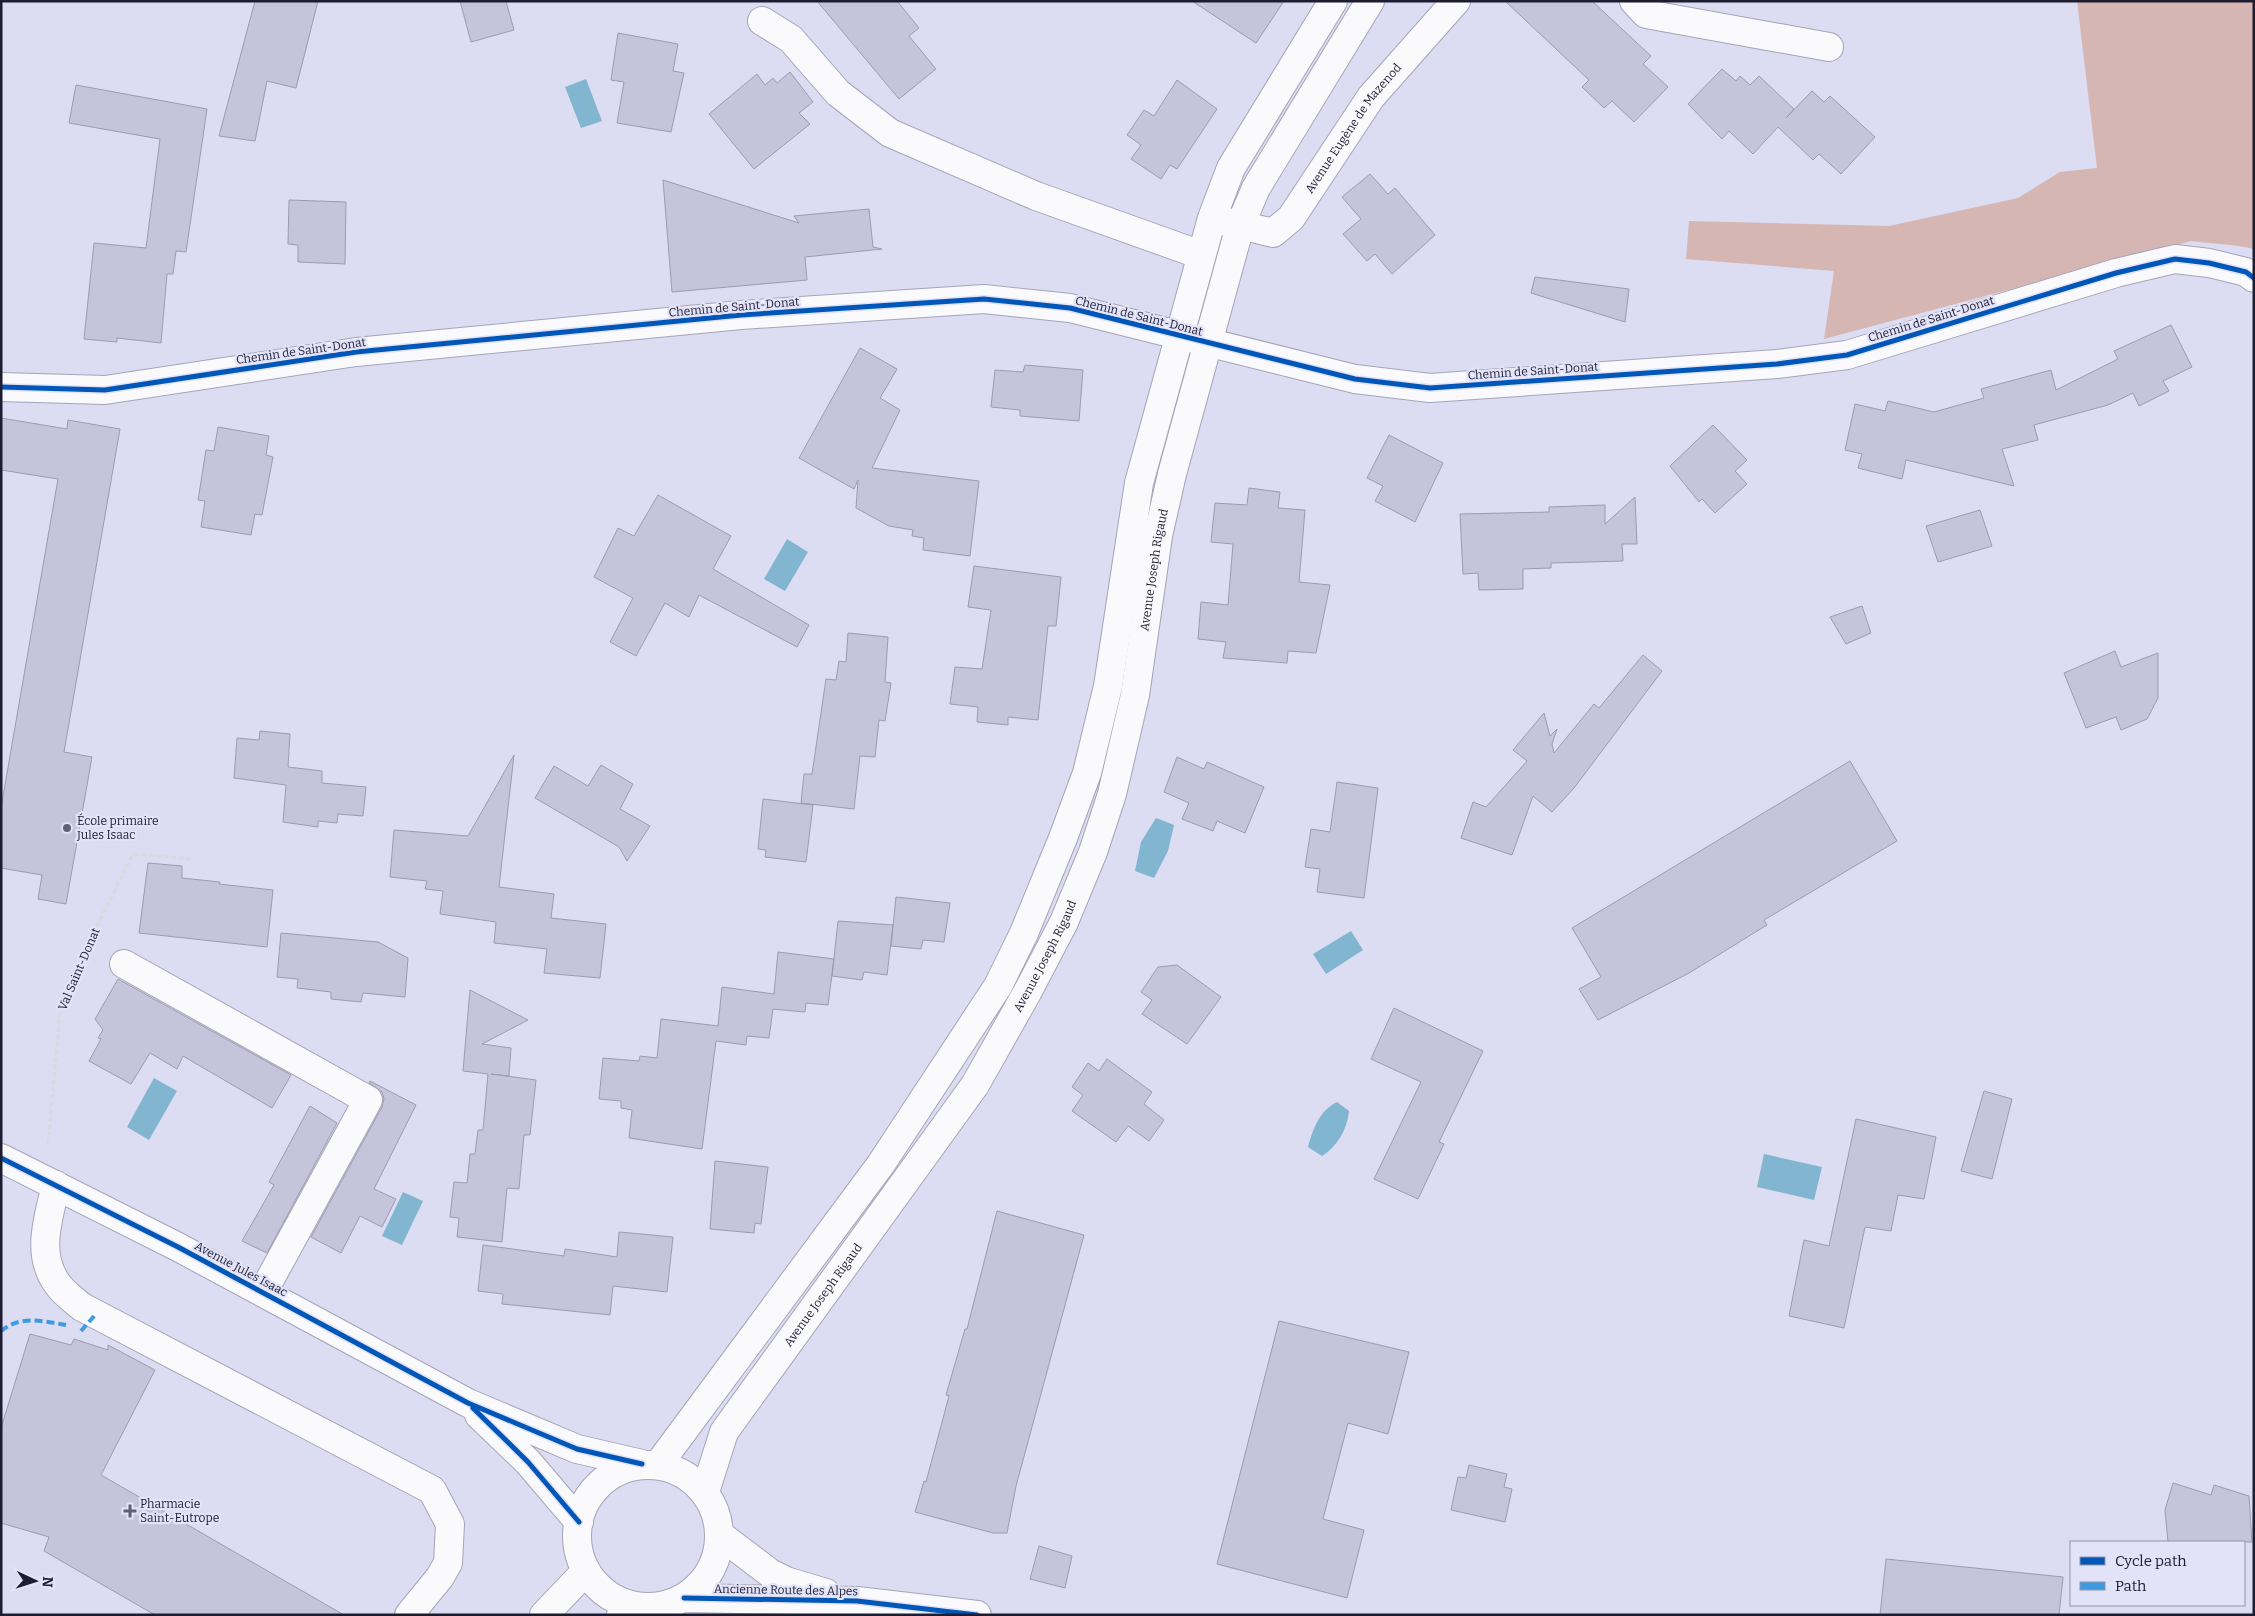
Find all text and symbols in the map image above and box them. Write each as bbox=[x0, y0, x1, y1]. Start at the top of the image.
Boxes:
street label: Avenue Eugène de Mazenod bbox=[1302, 61, 1404, 196]
street label: Chemin de Saint-Donat bbox=[1074, 293, 1205, 339]
street label: Chemin de Saint-Donat bbox=[1866, 293, 1996, 345]
street label: Chemin de Saint-Donat bbox=[668, 294, 800, 320]
street label: Chemin de Saint-Donat bbox=[235, 335, 367, 367]
street label: Chemin de Saint-Donat bbox=[1467, 359, 1599, 383]
street label: Avenue Joseph Rigaud bbox=[1137, 507, 1171, 632]
place label: École primaire Jules Isaac bbox=[76, 813, 159, 842]
marker: École primaire Jules Isaac bbox=[61, 822, 73, 834]
street label: Avenue Joseph Rigaud bbox=[1011, 898, 1079, 1014]
street label: Val Saint-Donat bbox=[55, 925, 103, 1012]
street label: Avenue Jules Isaac bbox=[192, 1239, 290, 1299]
street label: Avenue Joseph Rigaud bbox=[781, 1241, 865, 1349]
place label: Pharmacie Saint-Eutrope bbox=[140, 1497, 219, 1525]
marker: Pharmacie Saint-Eutrope bbox=[124, 1505, 136, 1517]
legend bbox=[2070, 1541, 2245, 1606]
text: Cycle path bbox=[2115, 1552, 2187, 1570]
north arrow bbox=[10, 1556, 60, 1606]
text: N bbox=[39, 1576, 56, 1588]
text: Path bbox=[2115, 1577, 2147, 1595]
street label: Ancienne Route des Alpes bbox=[714, 1582, 859, 1598]

